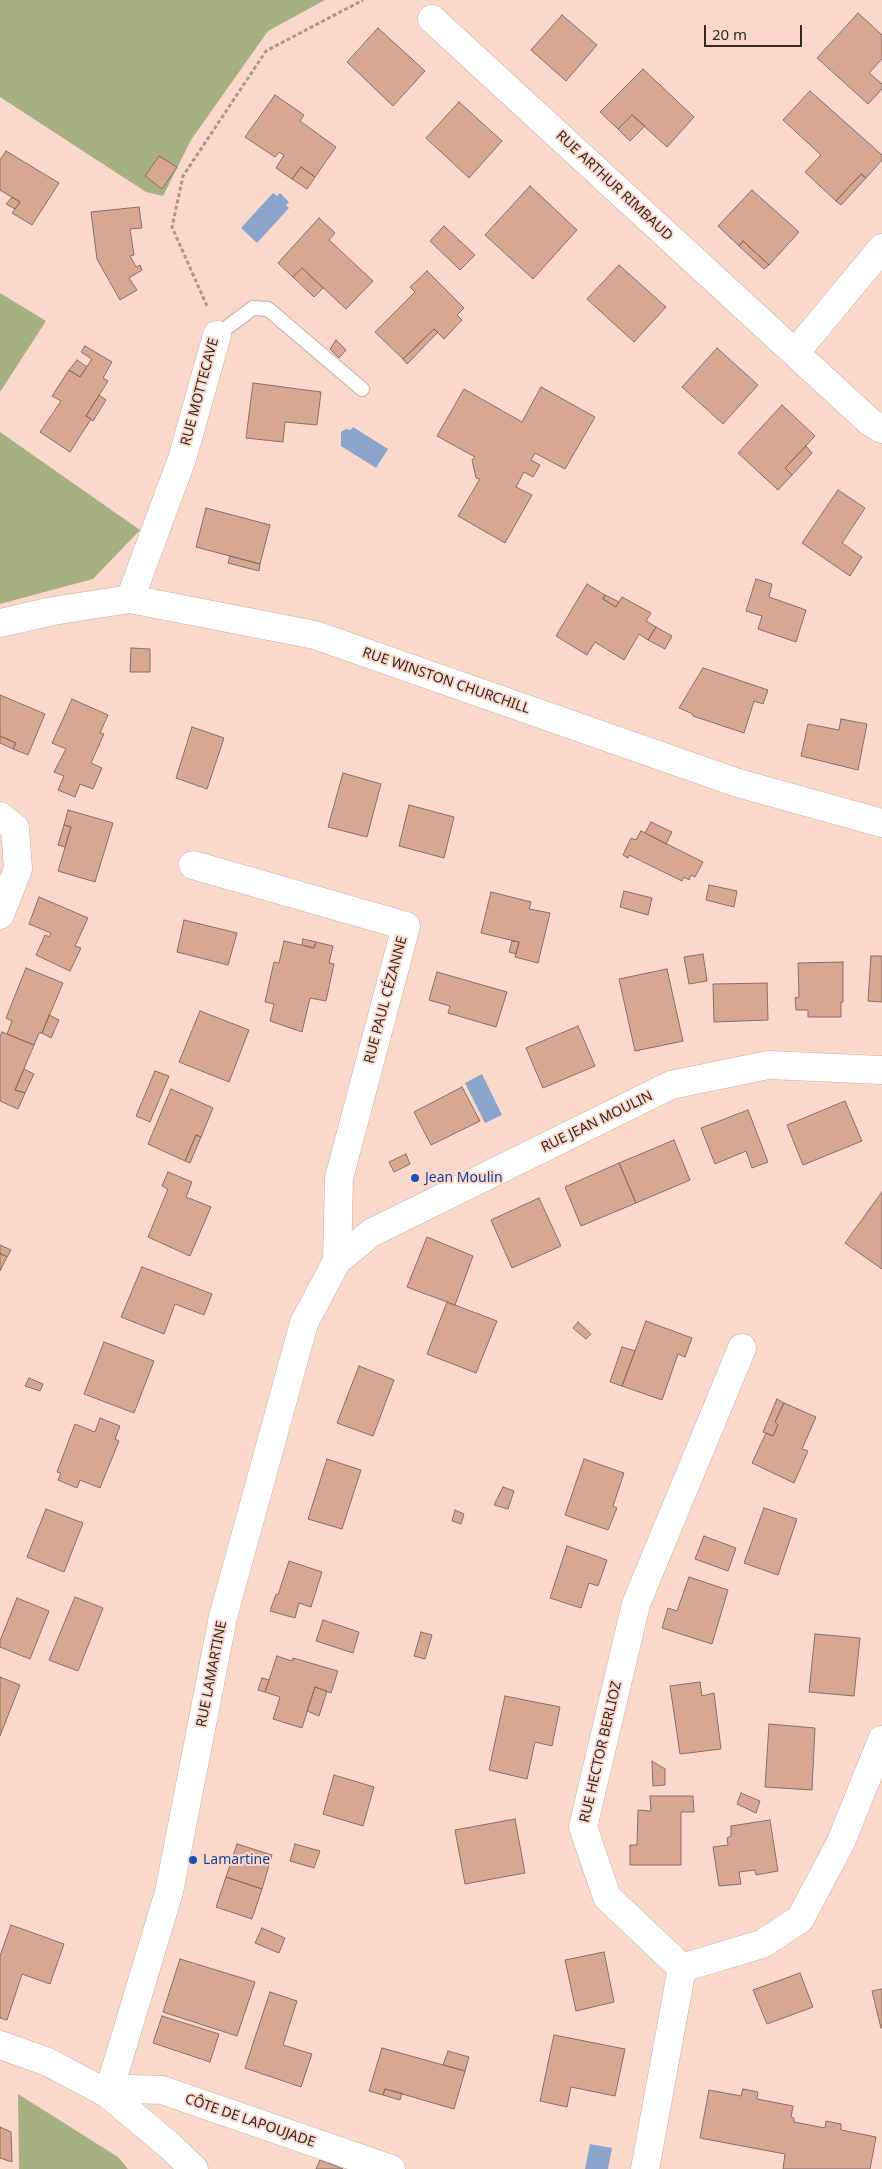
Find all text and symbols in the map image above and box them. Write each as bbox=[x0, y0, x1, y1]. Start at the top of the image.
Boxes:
scale bar bbox=[707, 15, 804, 47]
text: 20 m bbox=[712, 24, 747, 44]
street label: RUE ARTHUR RIMBAUD bbox=[552, 128, 676, 244]
street label: RUE MOTTECAVE bbox=[178, 336, 222, 448]
street label: RUE WINSTON CHURCHILL bbox=[360, 644, 532, 718]
street label: RUE PAUL CÉZANNE bbox=[361, 935, 411, 1065]
street label: RUE JEAN MOULIN bbox=[539, 1088, 655, 1156]
place label: Jean Moulin bbox=[425, 1170, 503, 1186]
marker: Jean Moulin bbox=[409, 1172, 421, 1184]
street label: RUE LAMARTINE bbox=[193, 1619, 231, 1729]
street label: RUE HECTOR BERLIOZ bbox=[577, 1680, 625, 1824]
place label: Lamartine bbox=[203, 1852, 270, 1868]
marker: Lamartine bbox=[187, 1854, 199, 1866]
street label: CÔTE DE LAPOUJADE bbox=[183, 2091, 317, 2151]

